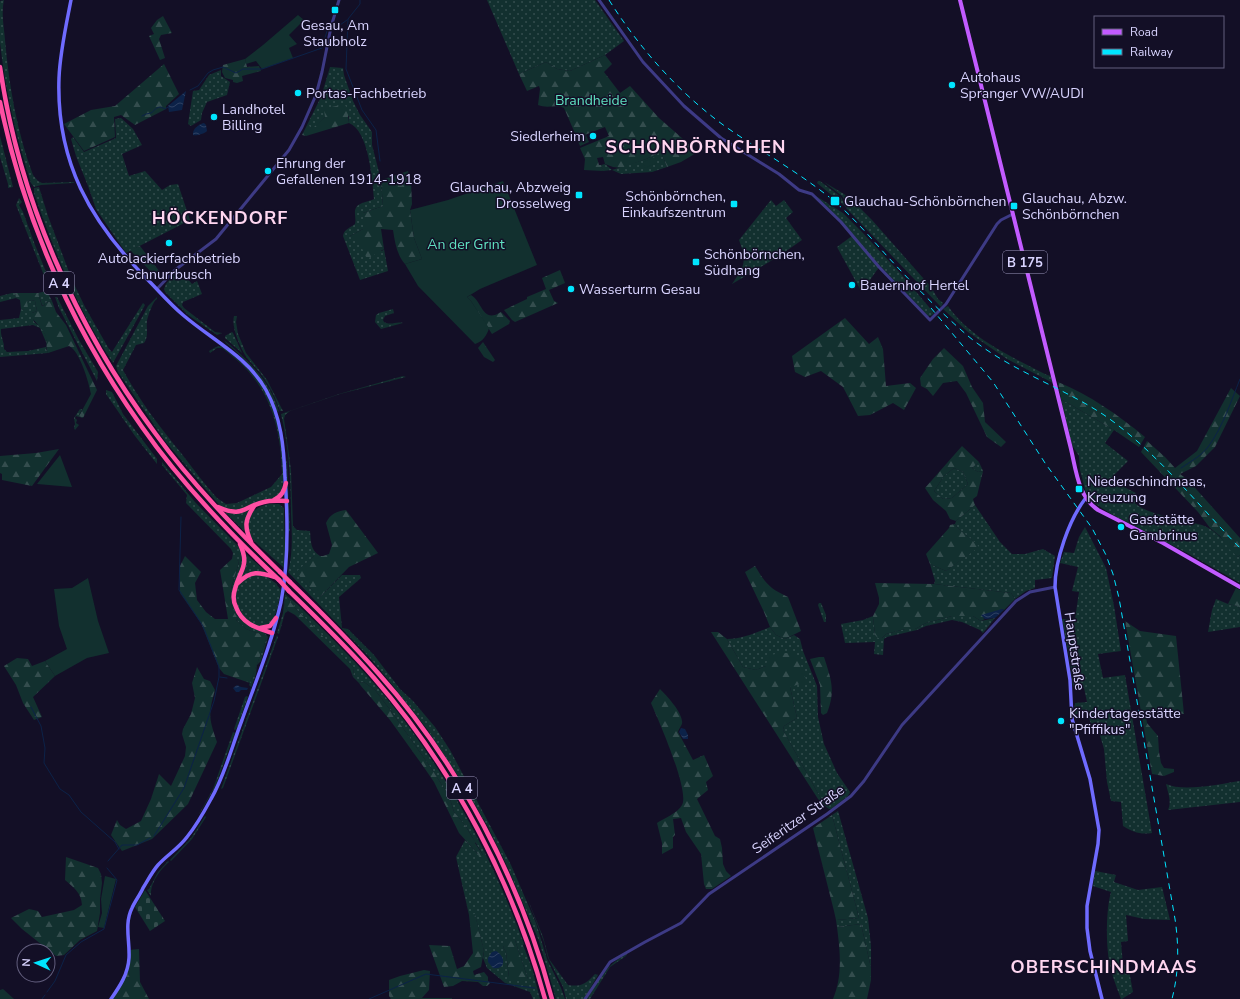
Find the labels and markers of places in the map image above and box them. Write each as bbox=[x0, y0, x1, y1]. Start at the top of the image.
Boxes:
marker: Gesau, Am Staubholz bbox=[330, 5, 340, 15]
place label: Gesau, Am Staubholz bbox=[301, 16, 369, 51]
place label: Autohaus Spranger VW/AUDI bbox=[960, 68, 1084, 103]
marker: Autohaus Spranger VW/AUDI bbox=[947, 80, 957, 90]
place label: Portas-Fachbetrieb bbox=[306, 84, 426, 103]
marker: Portas-Fachbetrieb bbox=[293, 88, 303, 98]
place label: Landhotel Billing bbox=[222, 100, 286, 135]
marker: Landhotel Billing bbox=[209, 112, 219, 122]
place label: Siedlerheim bbox=[510, 127, 585, 146]
marker: Siedlerheim bbox=[588, 131, 598, 141]
place label: Ehrung der Gefallenen 1914-1918 bbox=[276, 154, 421, 189]
marker: Ehrung der Gefallenen 1914-1918 bbox=[263, 166, 273, 176]
place label: Glauchau, Abzweig Drosselweg bbox=[450, 178, 571, 213]
place label: Schönbörnchen, Einkaufszentrum bbox=[622, 187, 726, 222]
place label: Glauchau, Abzw. Schönbörnchen bbox=[1022, 189, 1127, 224]
marker: Glauchau, Abzweig Drosselweg bbox=[574, 190, 584, 200]
place label: Glauchau-Schönbörnchen bbox=[844, 192, 1006, 211]
marker: Glauchau-Schönbörnchen bbox=[829, 195, 841, 207]
marker: Schönbörnchen, Einkaufszentrum bbox=[729, 199, 739, 209]
marker: Glauchau, Abzw. Schönbörnchen bbox=[1009, 201, 1019, 211]
marker: Autolackierfachbetrieb Schnurrbusch bbox=[164, 238, 174, 248]
place label: Schönbörnchen, Südhang bbox=[704, 245, 805, 280]
place label: Autolackierfachbetrieb Schnurrbusch bbox=[98, 249, 240, 284]
marker: Schönbörnchen, Südhang bbox=[691, 257, 701, 267]
place label: Bauernhof Hertel bbox=[860, 276, 970, 295]
place label: Wasserturm Gesau bbox=[579, 280, 700, 299]
marker: Bauernhof Hertel bbox=[847, 280, 857, 290]
marker: Wasserturm Gesau bbox=[566, 284, 576, 294]
place label: Niederschindmaas, Kreuzung bbox=[1087, 472, 1206, 507]
marker: Niederschindmaas, Kreuzung bbox=[1074, 484, 1084, 494]
place label: Gaststätte Gambrinus bbox=[1129, 510, 1198, 545]
marker: Gaststätte Gambrinus bbox=[1116, 522, 1126, 532]
place label: Kindertagesstätte "Pfiffikus" bbox=[1069, 704, 1181, 739]
marker: Kindertagesstätte "Pfiffikus" bbox=[1056, 716, 1066, 726]

